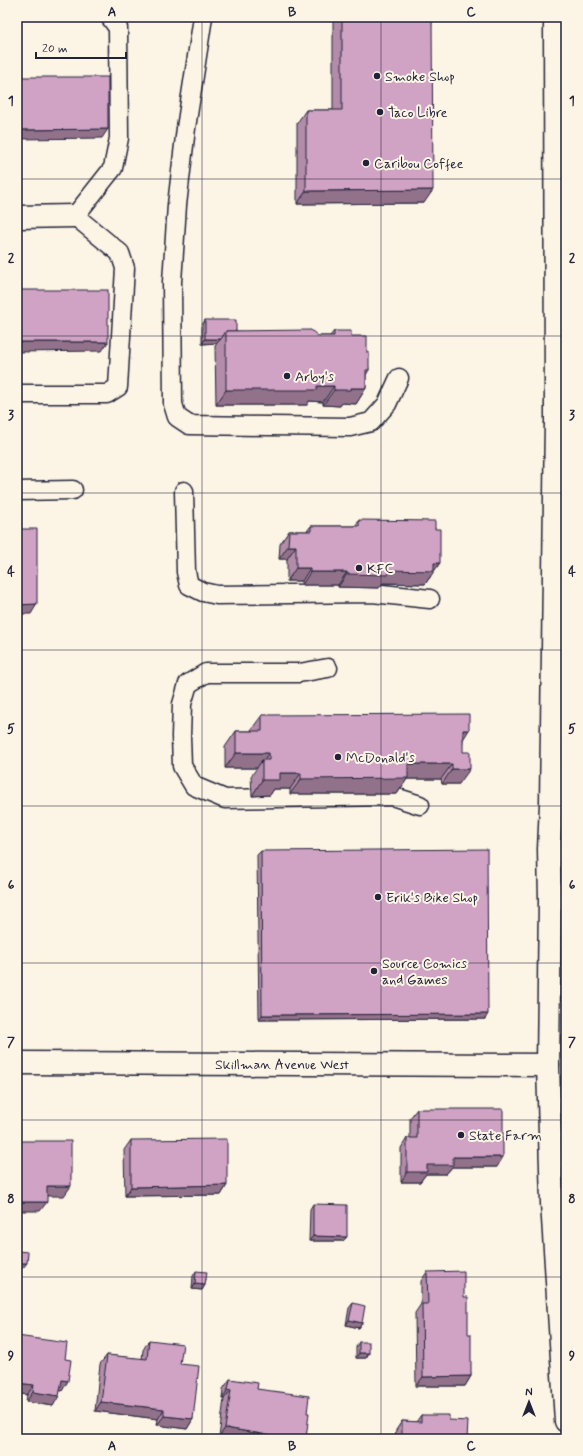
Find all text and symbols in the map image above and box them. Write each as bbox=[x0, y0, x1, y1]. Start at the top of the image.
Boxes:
text: A bbox=[108, 4, 116, 21]
text: B bbox=[288, 4, 297, 21]
text: C bbox=[466, 4, 476, 21]
scale bar bbox=[36, 34, 126, 60]
text: 20 m bbox=[42, 41, 68, 57]
place label: Smoke Shop bbox=[385, 68, 455, 86]
marker: Smoke Shop bbox=[372, 71, 382, 81]
text: 1 bbox=[8, 93, 14, 110]
text: 1 bbox=[569, 93, 575, 110]
place label: Taco Libre bbox=[388, 104, 448, 122]
marker: Taco Libre bbox=[375, 107, 385, 117]
place label: Caribou Coffee bbox=[374, 155, 464, 173]
marker: Caribou Coffee bbox=[361, 158, 371, 168]
text: 2 bbox=[8, 250, 15, 267]
text: 2 bbox=[569, 250, 576, 267]
place label: Arby's bbox=[295, 368, 334, 386]
marker: Arby's bbox=[282, 371, 292, 381]
text: 3 bbox=[8, 407, 14, 424]
text: 3 bbox=[569, 407, 575, 424]
place label: KFC bbox=[367, 560, 393, 578]
marker: KFC bbox=[354, 563, 364, 573]
text: 4 bbox=[7, 564, 15, 581]
text: 4 bbox=[568, 564, 576, 581]
text: 5 bbox=[7, 721, 15, 738]
text: 5 bbox=[568, 721, 576, 738]
place label: McDonald's bbox=[346, 749, 415, 767]
marker: McDonald's bbox=[333, 752, 343, 762]
text: 6 bbox=[8, 877, 15, 894]
text: 6 bbox=[569, 877, 576, 894]
place label: Erik's Bike Shop bbox=[386, 889, 478, 907]
marker: Erik's Bike Shop bbox=[373, 892, 383, 902]
place label: Source Comics and Games bbox=[382, 955, 467, 989]
marker: Source Comics and Games bbox=[369, 966, 379, 976]
text: 7 bbox=[7, 1034, 15, 1051]
text: 7 bbox=[568, 1034, 576, 1051]
street label: Skillman Avenue West bbox=[215, 1056, 349, 1074]
place label: State Farm bbox=[469, 1127, 542, 1145]
marker: State Farm bbox=[456, 1130, 466, 1140]
text: 8 bbox=[7, 1191, 15, 1208]
text: 8 bbox=[568, 1191, 576, 1208]
text: 9 bbox=[8, 1348, 15, 1365]
text: 9 bbox=[569, 1348, 576, 1365]
north arrow bbox=[509, 1382, 549, 1422]
text: N bbox=[525, 1386, 533, 1400]
text: A bbox=[108, 1438, 116, 1455]
text: B bbox=[288, 1438, 297, 1455]
text: C bbox=[466, 1438, 476, 1455]

